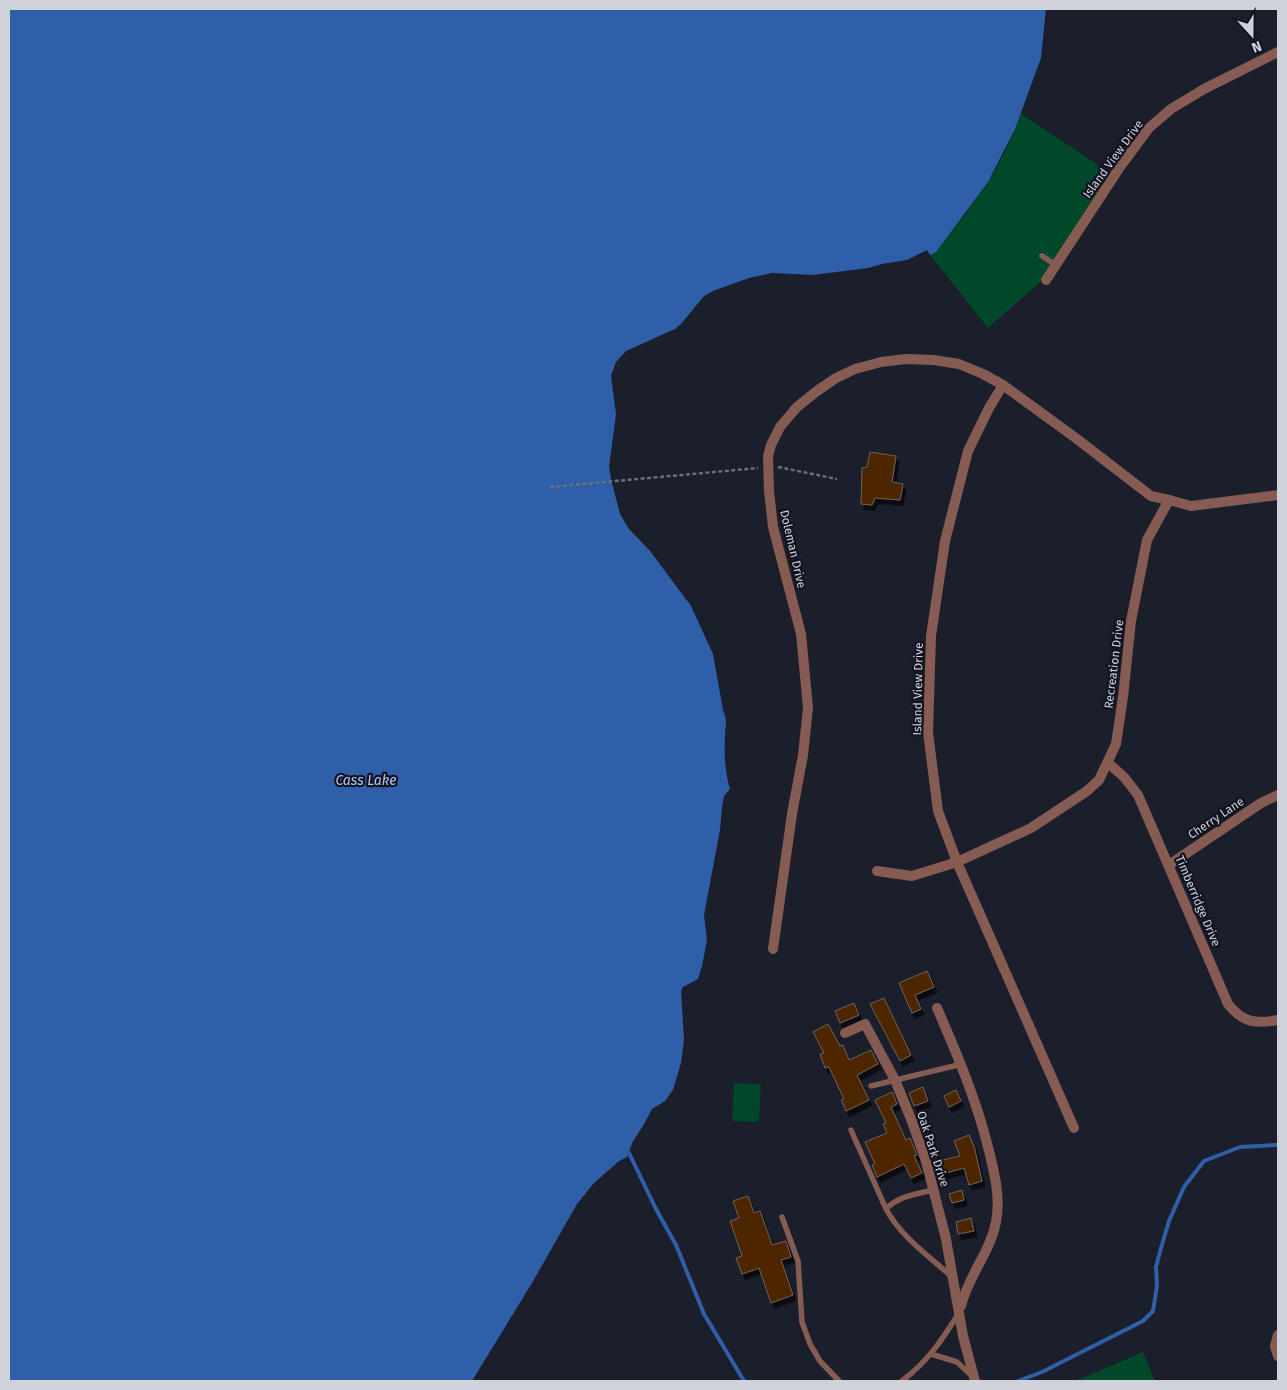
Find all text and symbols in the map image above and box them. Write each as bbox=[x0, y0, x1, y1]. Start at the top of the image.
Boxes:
north arrow bbox=[1227, 10, 1277, 60]
text: N bbox=[1249, 37, 1264, 56]
street label: Island View Drive bbox=[1080, 117, 1146, 201]
street label: Doleman Drive bbox=[777, 508, 809, 590]
street label: Recreation Drive bbox=[1102, 619, 1126, 709]
street label: Island View Drive bbox=[910, 642, 926, 736]
water label: Cass Lake bbox=[335, 772, 397, 789]
street label: Cherry Lane bbox=[1185, 794, 1247, 842]
street label: Timberridge Drive bbox=[1173, 853, 1223, 949]
street label: Oak Park Drive bbox=[914, 1109, 952, 1189]

